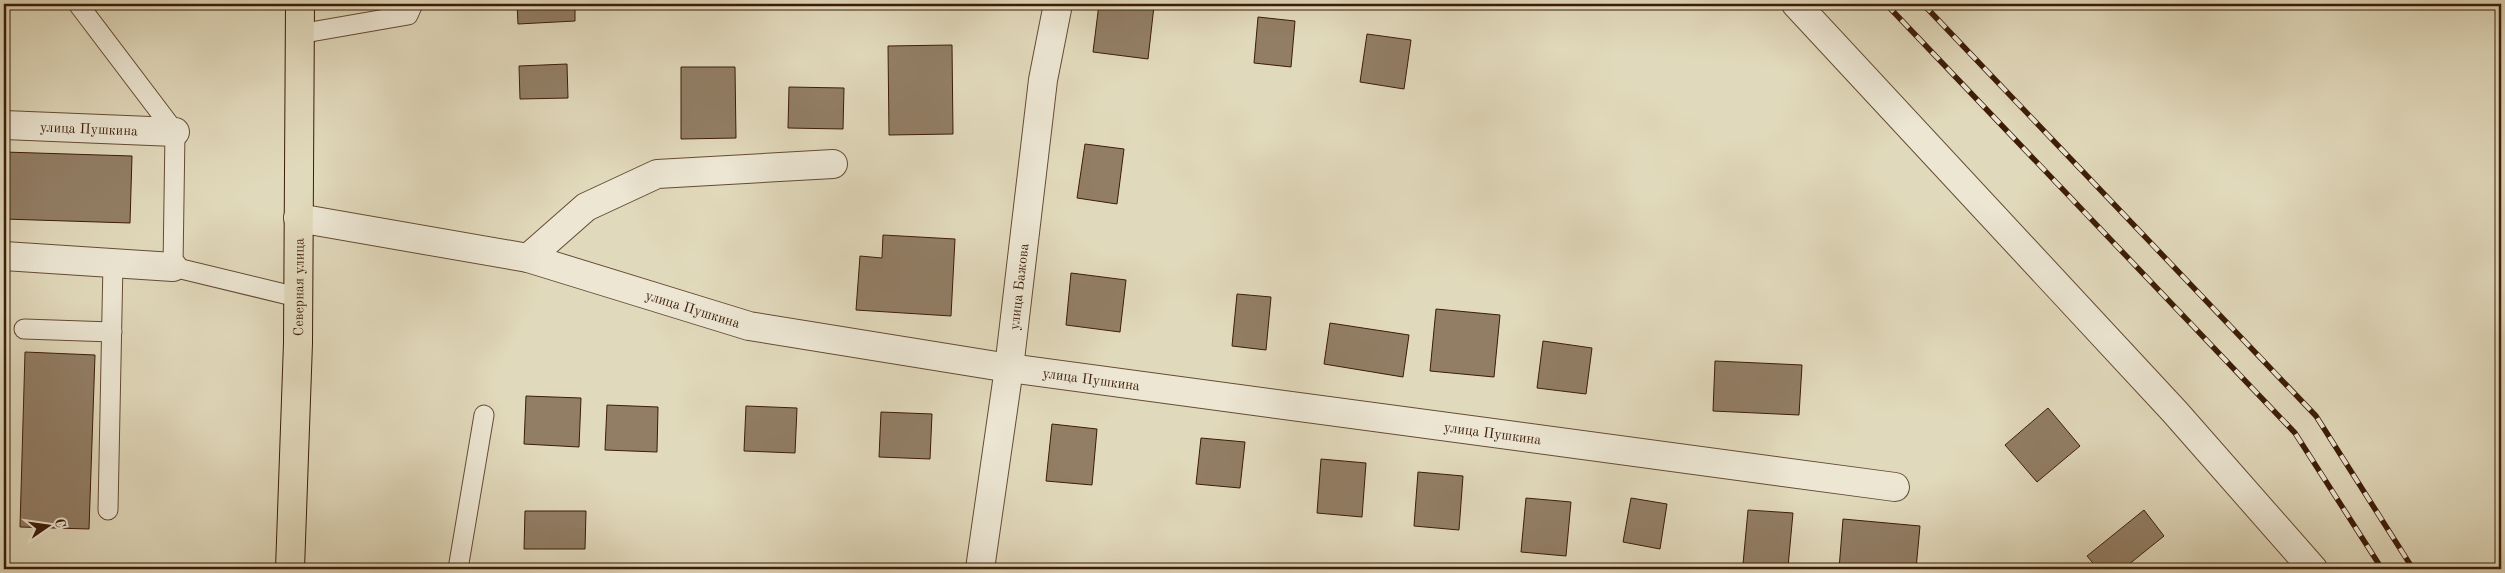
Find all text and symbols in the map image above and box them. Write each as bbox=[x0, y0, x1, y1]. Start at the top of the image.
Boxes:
street label: улица Пушкина bbox=[40, 120, 138, 138]
street label: Северная улица bbox=[292, 238, 307, 336]
street label: улица Бажова bbox=[1008, 243, 1032, 331]
street label: улица Пушкина bbox=[644, 289, 742, 331]
street label: улица Пушкина bbox=[1042, 367, 1141, 394]
street label: улица Пушкина bbox=[1443, 420, 1542, 447]
north arrow bbox=[22, 500, 72, 550]
text: С bbox=[52, 517, 68, 529]

